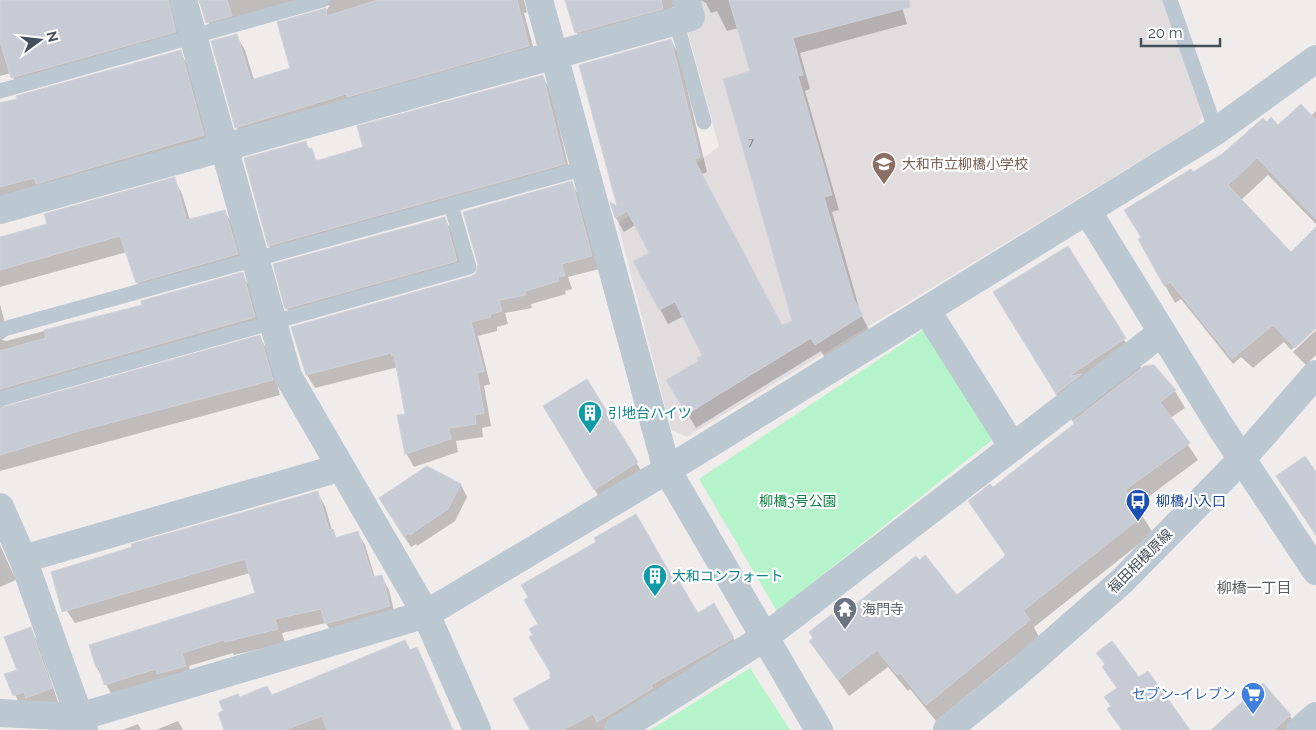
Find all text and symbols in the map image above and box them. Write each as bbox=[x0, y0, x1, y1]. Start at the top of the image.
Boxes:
north arrow bbox=[15, 15, 65, 65]
scale bar bbox=[1141, 15, 1220, 47]
text: 20 m bbox=[1148, 24, 1183, 42]
text: N bbox=[43, 29, 62, 44]
house number: 7 bbox=[748, 136, 754, 149]
school or university icon: 大和市立柳橋小学校 bbox=[871, 151, 897, 185]
place label: 大和市立柳橋小学校 bbox=[902, 156, 1028, 172]
building icon: 引地台ハイツ bbox=[577, 400, 603, 434]
place label: 引地台ハイツ bbox=[608, 405, 692, 421]
bus stop icon: 柳橋小入口 bbox=[1125, 488, 1151, 522]
park label: 柳橋3号公園 bbox=[759, 493, 837, 509]
place label: 柳橋小入口 bbox=[1156, 493, 1226, 509]
street label: 福田相模原線 bbox=[1105, 526, 1175, 596]
building icon: 大和コンフォート bbox=[642, 563, 668, 597]
place label: 大和コンフォート bbox=[672, 568, 784, 584]
district label: 柳橋一丁目 bbox=[1216, 579, 1292, 597]
temple icon: 海門寺 bbox=[832, 596, 858, 630]
place label: 海門寺 bbox=[862, 601, 904, 617]
supermarket icon: セブン-イレブン bbox=[1240, 681, 1266, 715]
place label: セブン-イレブン bbox=[1132, 686, 1236, 702]

